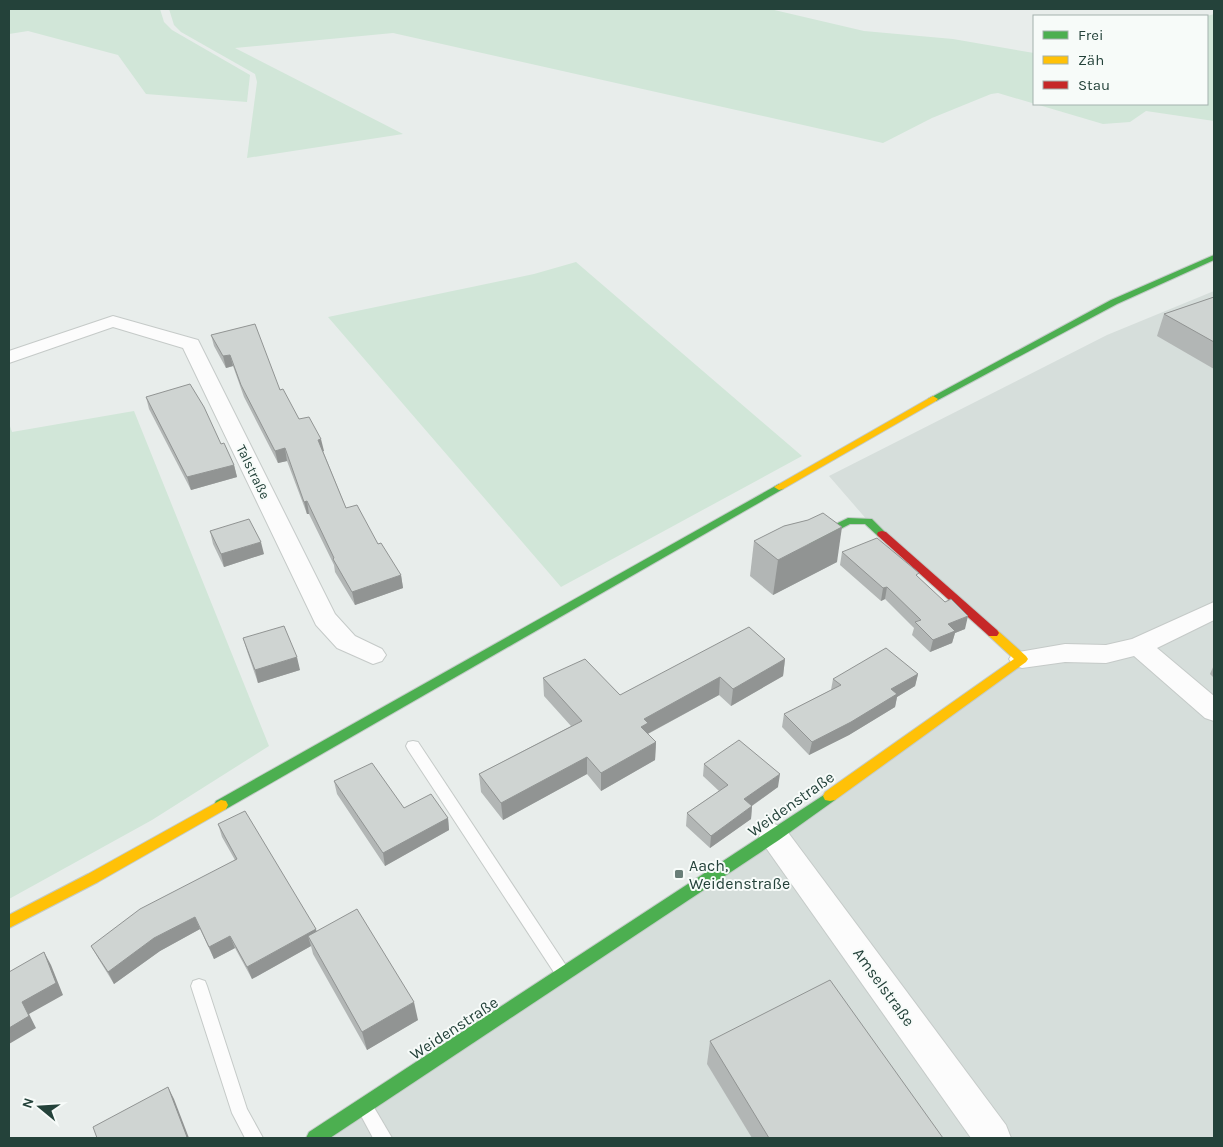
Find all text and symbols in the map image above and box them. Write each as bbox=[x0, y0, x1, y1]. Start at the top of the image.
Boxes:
legend bbox=[1033, 15, 1208, 105]
text: Frei bbox=[1078, 26, 1103, 44]
text: Zäh bbox=[1078, 51, 1104, 69]
text: Stau bbox=[1078, 76, 1110, 94]
street label: Talstraße bbox=[233, 442, 273, 502]
street label: Weidenstraße bbox=[744, 767, 838, 841]
place label: Aach, Weidenstraße bbox=[689, 856, 790, 893]
marker: Aach, Weidenstraße bbox=[673, 868, 685, 880]
street label: Amselstraße bbox=[849, 944, 919, 1030]
street label: Weidenstraße bbox=[406, 992, 502, 1064]
north arrow bbox=[15, 1082, 65, 1132]
text: N bbox=[18, 1096, 38, 1111]

